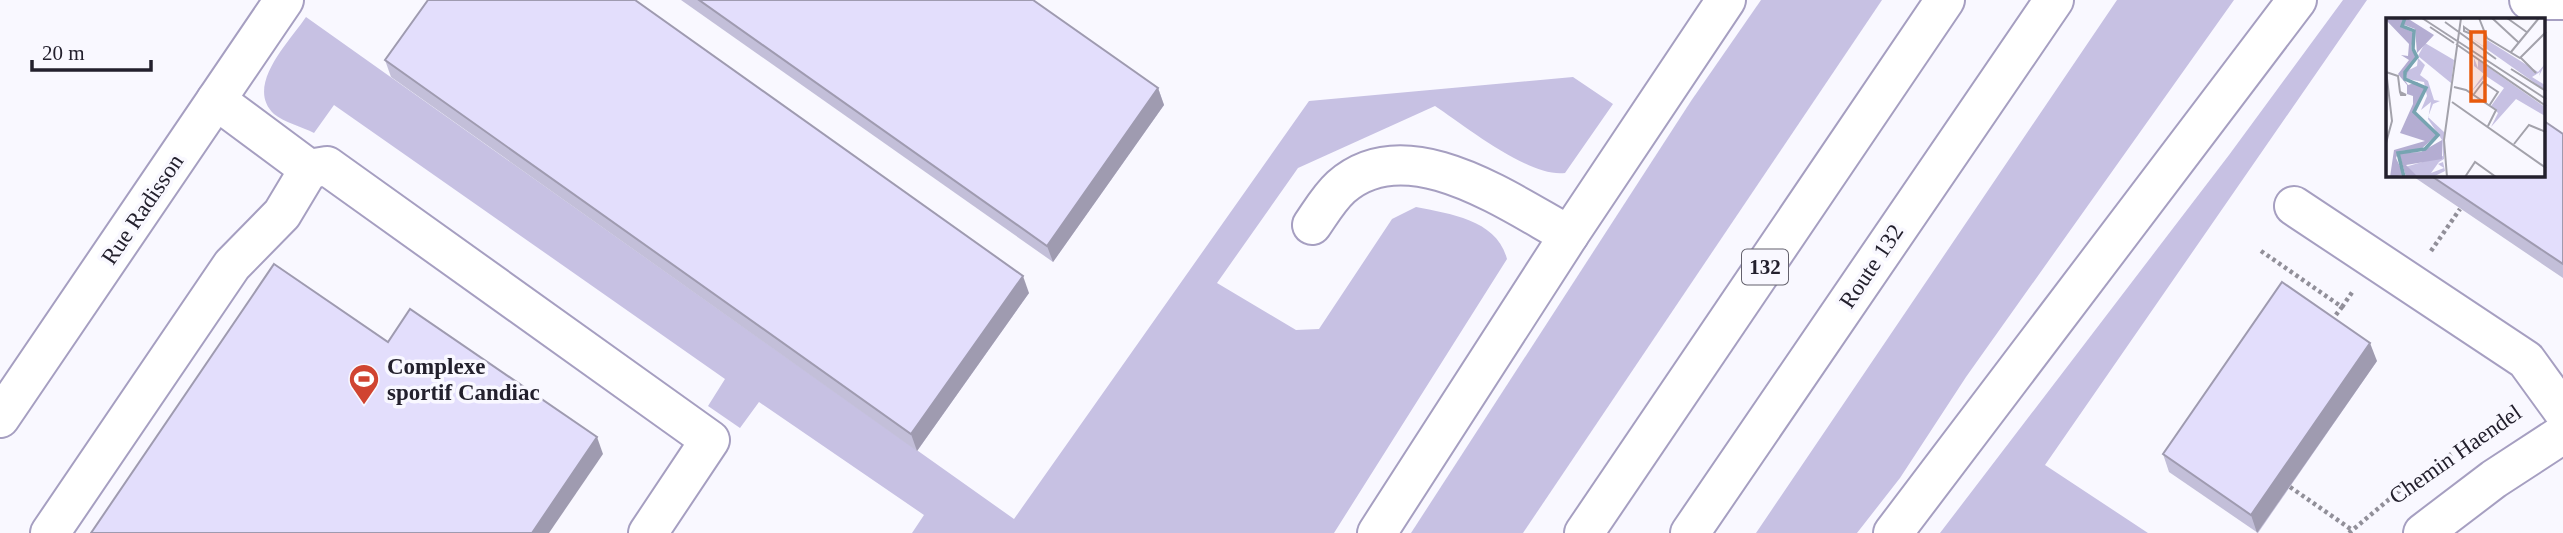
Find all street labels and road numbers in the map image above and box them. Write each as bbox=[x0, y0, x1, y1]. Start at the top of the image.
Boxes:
street label: Rue Radisson bbox=[97, 149, 189, 269]
street label: Route 132 bbox=[1834, 220, 1908, 313]
road number: 132 bbox=[1742, 250, 1788, 284]
street label: Chemin Haendel bbox=[2385, 400, 2526, 509]

